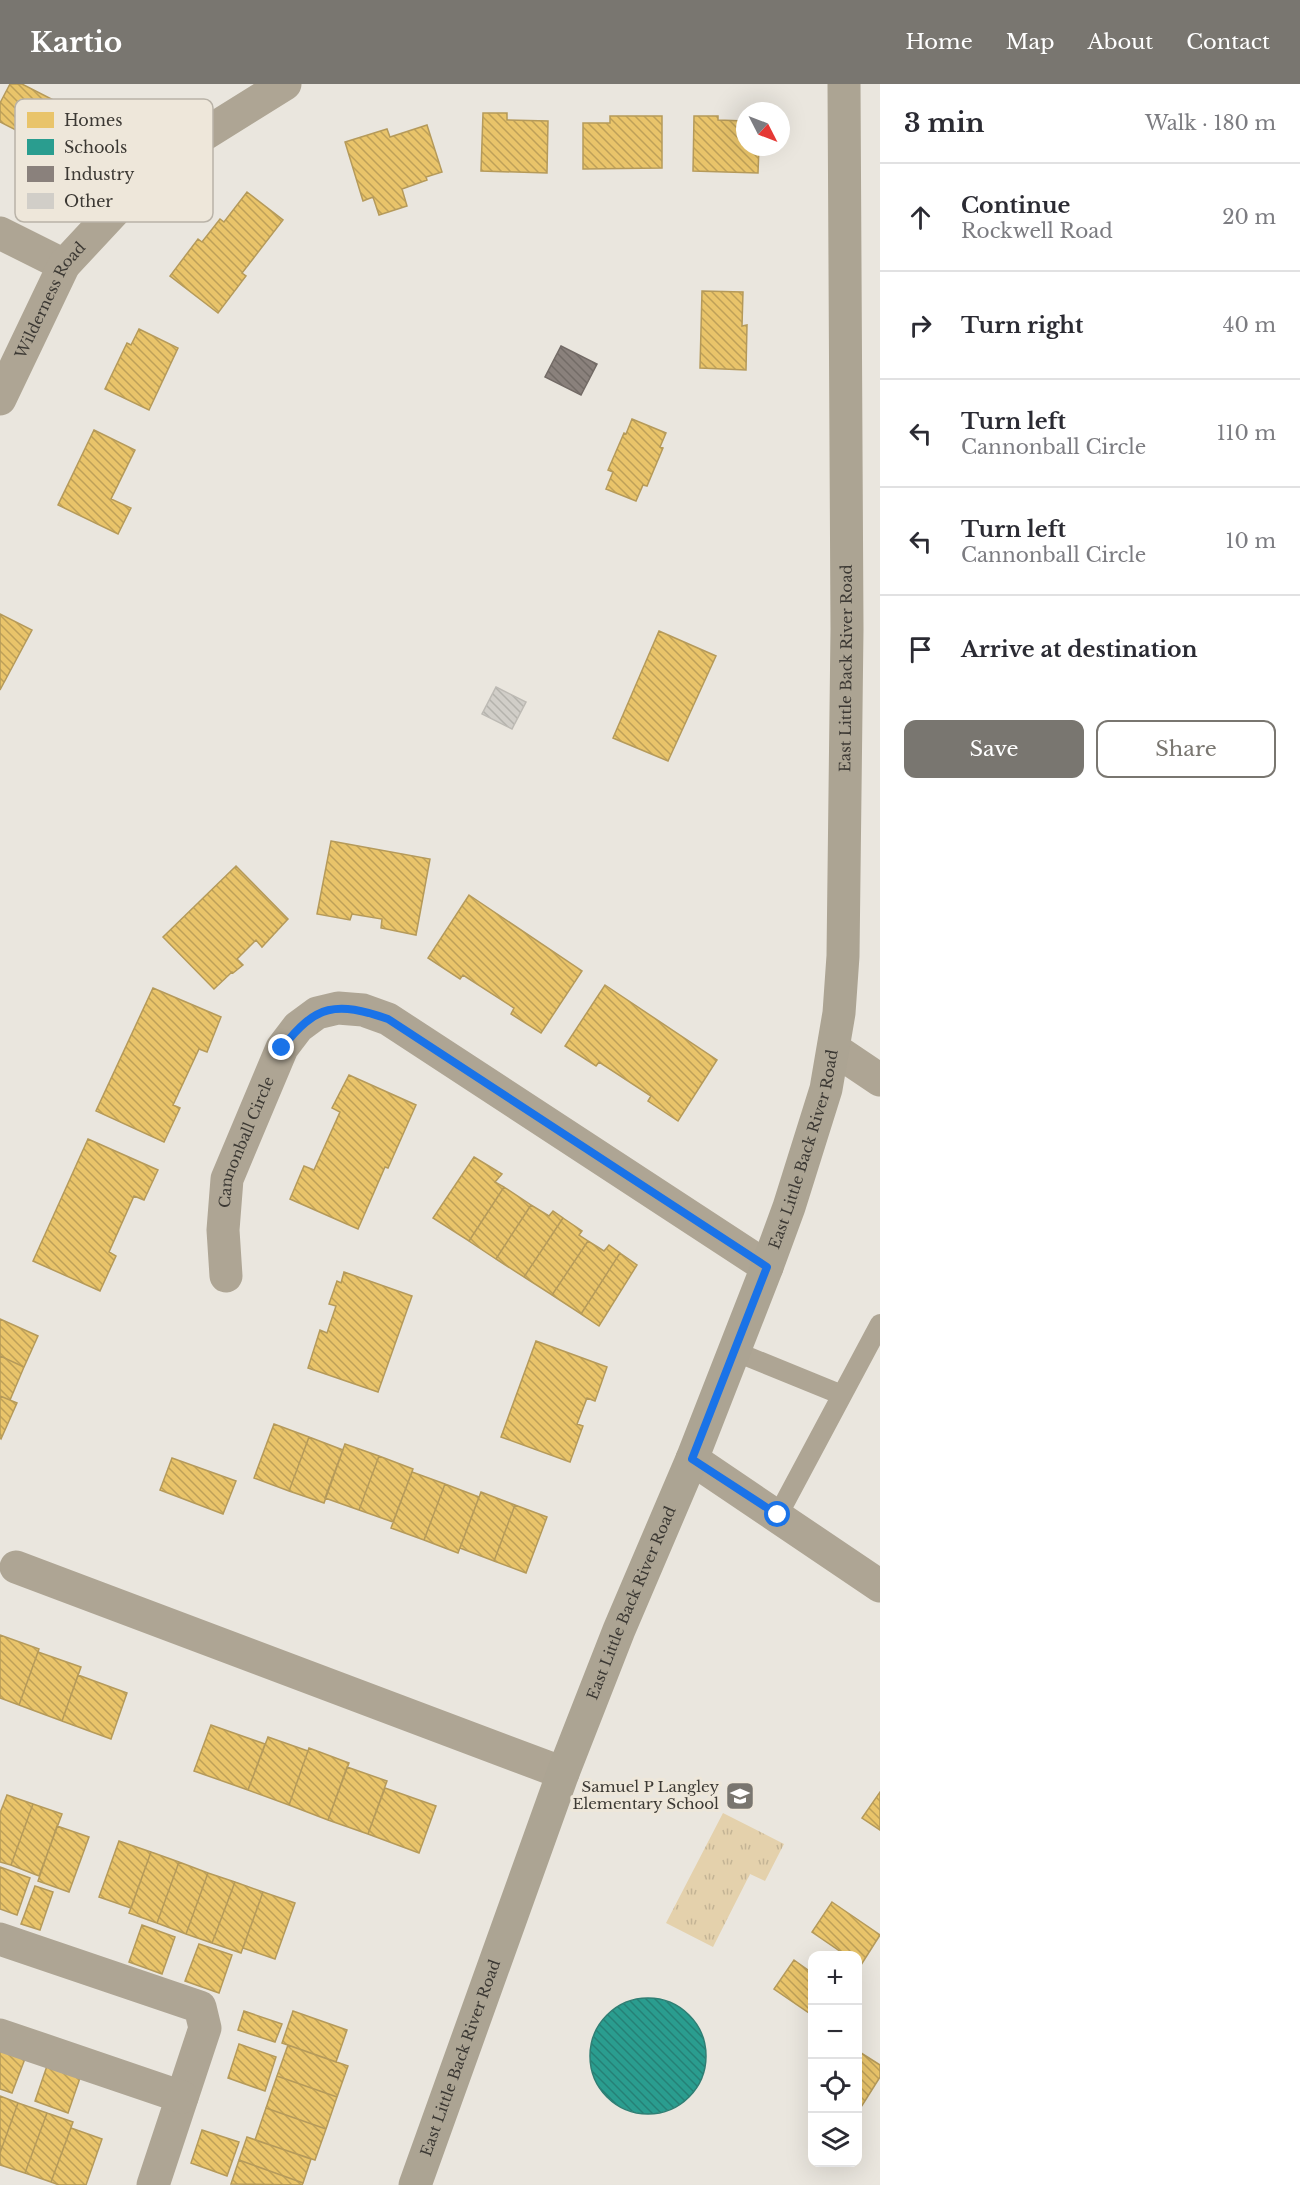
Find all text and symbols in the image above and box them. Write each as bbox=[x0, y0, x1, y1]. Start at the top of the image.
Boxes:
text: Kartio bbox=[30, 25, 122, 60]
text: Home bbox=[906, 29, 973, 55]
text: Map bbox=[1006, 29, 1054, 55]
text: About bbox=[1087, 29, 1153, 55]
text: Contact bbox=[1186, 29, 1270, 55]
legend bbox=[15, 99, 213, 222]
north arrow bbox=[736, 102, 790, 156]
text: 3 min bbox=[904, 107, 985, 139]
text: Homes bbox=[64, 110, 122, 130]
text: Walk · 180 m bbox=[1145, 111, 1276, 135]
text: Schools bbox=[64, 137, 127, 157]
text: Industry bbox=[64, 164, 135, 184]
text: Other bbox=[64, 191, 113, 211]
text: Continue bbox=[961, 192, 1070, 219]
icon: ahead bbox=[904, 201, 937, 234]
text: 20 m bbox=[1222, 205, 1276, 229]
text: Rockwell Road bbox=[961, 219, 1113, 243]
street label: Wilderness Road bbox=[10, 238, 89, 362]
icon: right bbox=[904, 309, 937, 342]
text: Turn right bbox=[961, 312, 1083, 339]
text: 40 m bbox=[1223, 313, 1276, 337]
text: Turn left bbox=[961, 408, 1066, 435]
icon: left bbox=[904, 417, 937, 450]
text: 110 m bbox=[1217, 421, 1276, 445]
text: Cannonball Circle bbox=[961, 435, 1146, 459]
text: Turn left bbox=[961, 516, 1066, 543]
icon: left bbox=[904, 525, 937, 558]
text: 10 m bbox=[1226, 529, 1276, 553]
text: Cannonball Circle bbox=[961, 543, 1146, 567]
street label: East Little Back River Road bbox=[835, 564, 856, 772]
icon: arrive bbox=[904, 633, 937, 666]
text: Arrive at destination bbox=[961, 636, 1198, 663]
button: Save bbox=[904, 720, 1084, 778]
button: Share bbox=[1096, 720, 1276, 778]
route end bbox=[268, 1034, 294, 1060]
street label: East Little Back River Road bbox=[764, 1048, 842, 1252]
street label: Cannonball Circle bbox=[215, 1073, 278, 1208]
route start bbox=[764, 1501, 790, 1527]
street label: East Little Back River Road bbox=[583, 1503, 680, 1702]
place label: Samuel P Langley Elementary School bbox=[573, 1777, 719, 1813]
school or university icon: Samuel P Langley Elementary School bbox=[724, 1780, 756, 1812]
map controls bbox=[808, 1951, 862, 2167]
button: + bbox=[808, 1951, 862, 2005]
street label: East Little Back River Road bbox=[416, 1957, 504, 2159]
button: − bbox=[808, 2005, 862, 2059]
button: locate bbox=[808, 2059, 862, 2113]
button: layers bbox=[808, 2113, 862, 2167]

